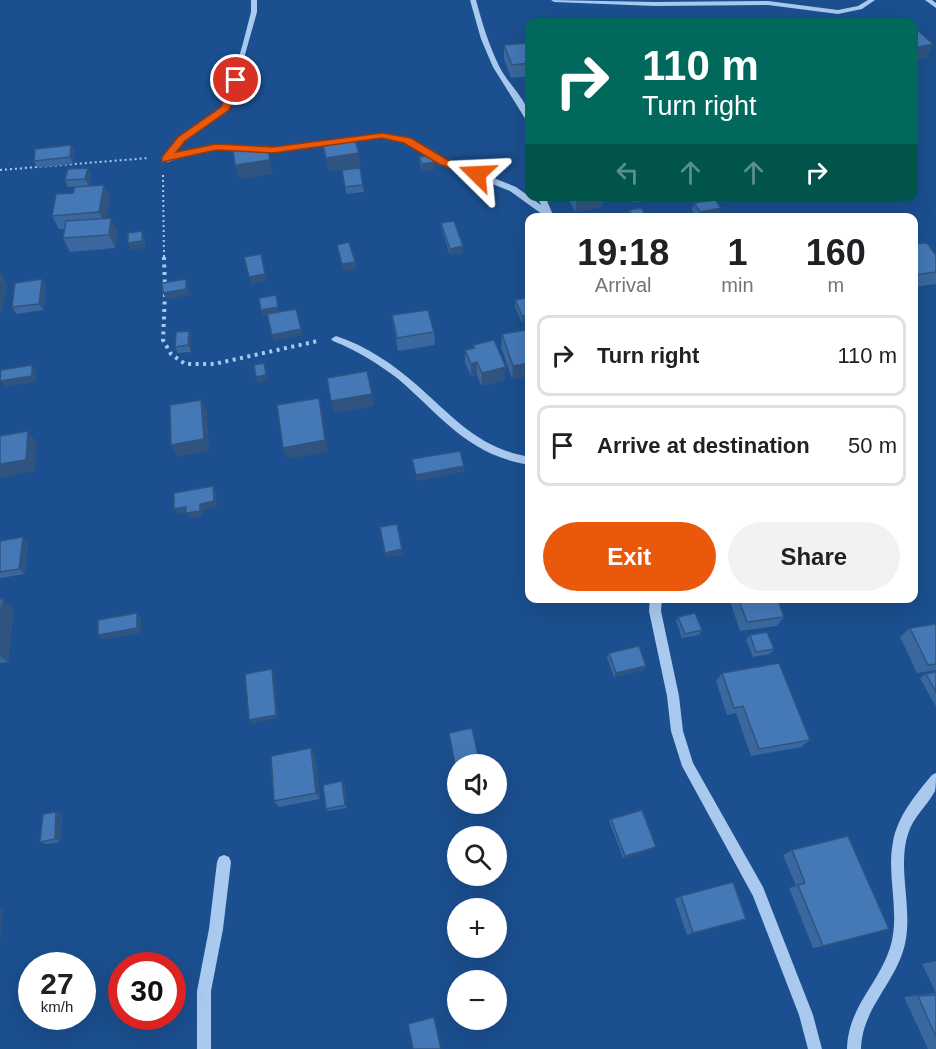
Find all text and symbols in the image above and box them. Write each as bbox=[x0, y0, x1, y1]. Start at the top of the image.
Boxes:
icon: right bbox=[543, 42, 621, 120]
text: 110 m bbox=[642, 42, 759, 89]
pin bbox=[210, 54, 261, 105]
icon: arrive bbox=[219, 63, 252, 96]
text: Turn right bbox=[642, 91, 757, 121]
position arrow bbox=[445, 142, 509, 206]
icon: left bbox=[611, 156, 644, 189]
icon: ahead bbox=[674, 156, 707, 189]
icon: ahead bbox=[737, 156, 770, 189]
icon: right bbox=[800, 156, 833, 189]
text: 19:18 bbox=[577, 232, 669, 273]
text: 1 bbox=[727, 232, 747, 273]
text: 160 bbox=[806, 232, 866, 273]
text: Arrival bbox=[595, 274, 652, 296]
text: min bbox=[721, 274, 754, 296]
text: m bbox=[827, 274, 844, 296]
icon: right bbox=[546, 339, 579, 372]
text: Turn right bbox=[597, 343, 699, 368]
text: 110 m bbox=[837, 343, 897, 368]
icon: arrive bbox=[546, 429, 579, 462]
text: Arrive at destination bbox=[597, 433, 810, 458]
text: 50 m bbox=[848, 433, 897, 458]
button: Exit bbox=[543, 522, 716, 591]
button: Share bbox=[728, 522, 900, 591]
map controls bbox=[447, 754, 507, 1030]
button: sound bbox=[447, 754, 507, 814]
button: search bbox=[447, 826, 507, 886]
button: + bbox=[447, 898, 507, 958]
speed limit sign: 30 bbox=[108, 952, 186, 1030]
text: 27 bbox=[40, 967, 74, 1000]
button: − bbox=[447, 970, 507, 1030]
text: km/h bbox=[41, 998, 73, 1015]

